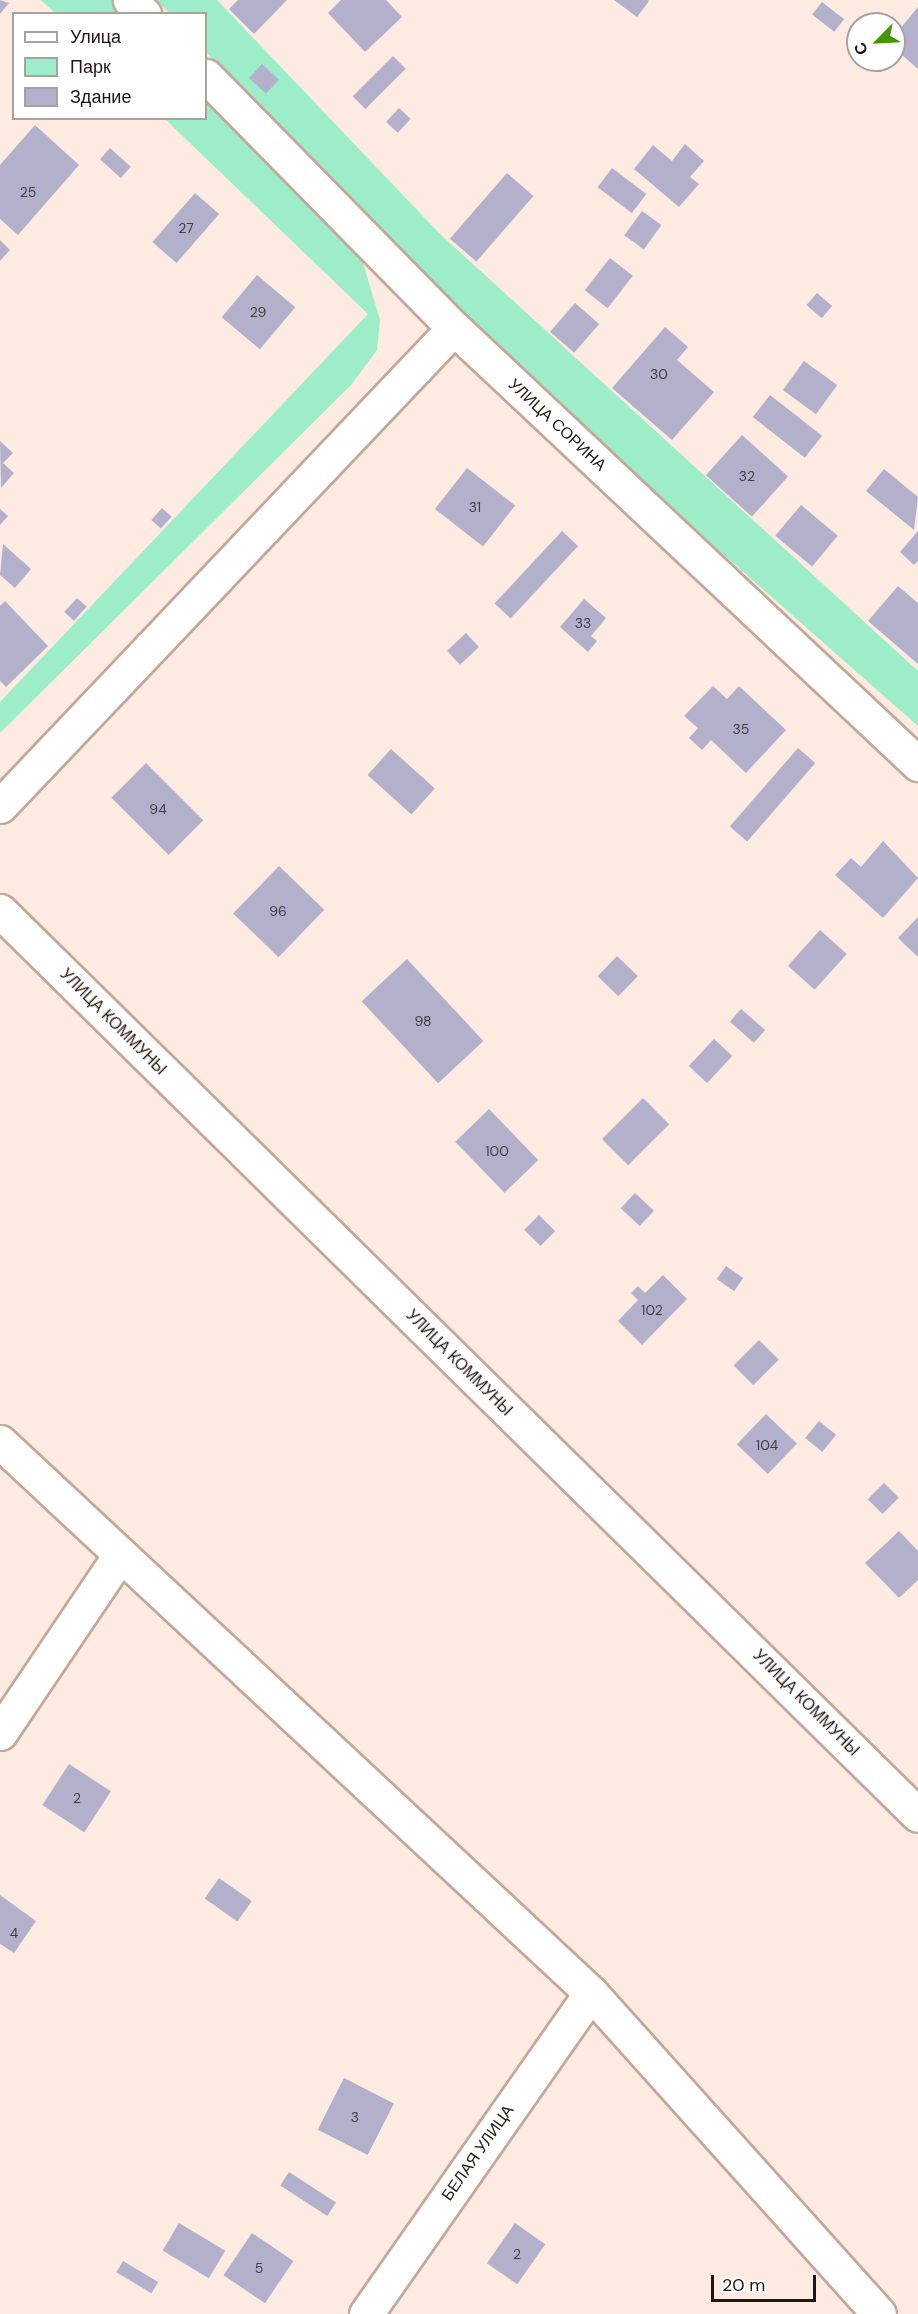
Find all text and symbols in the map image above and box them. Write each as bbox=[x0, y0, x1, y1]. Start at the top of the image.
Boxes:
legend bbox=[12, 12, 207, 120]
north arrow bbox=[846, 12, 906, 72]
text: Улица bbox=[70, 25, 121, 49]
text: С bbox=[849, 39, 873, 58]
text: Парк bbox=[70, 55, 111, 79]
text: Здание bbox=[70, 85, 131, 109]
house number: 25 bbox=[20, 184, 36, 200]
house number: 27 bbox=[178, 220, 194, 236]
house number: 29 bbox=[250, 304, 266, 320]
house number: 30 bbox=[650, 366, 668, 382]
street label: УЛИЦА СОРИНА bbox=[504, 375, 610, 475]
house number: 32 bbox=[739, 468, 755, 484]
house number: 31 bbox=[469, 499, 481, 515]
house number: 33 bbox=[575, 615, 591, 631]
house number: 35 bbox=[733, 721, 749, 737]
house number: 94 bbox=[149, 801, 167, 817]
house number: 96 bbox=[269, 903, 287, 919]
street label: УЛИЦА КОММУНЫ bbox=[56, 965, 170, 1079]
house number: 98 bbox=[414, 1013, 432, 1029]
house number: 100 bbox=[485, 1143, 509, 1159]
house number: 102 bbox=[641, 1302, 663, 1318]
street label: УЛИЦА КОММУНЫ bbox=[402, 1306, 516, 1420]
house number: 104 bbox=[756, 1437, 778, 1453]
street label: УЛИЦА КОММУНЫ bbox=[749, 1646, 863, 1760]
house number: 2 bbox=[73, 1790, 81, 1806]
house number: 4 bbox=[10, 1925, 18, 1941]
street label: БЕЛАЯ УЛИЦА bbox=[438, 2102, 518, 2204]
house number: 3 bbox=[351, 2109, 359, 2125]
house number: 2 bbox=[513, 2246, 521, 2262]
house number: 5 bbox=[255, 2260, 263, 2276]
scale bar bbox=[714, 2263, 819, 2301]
text: 20 m bbox=[722, 2273, 765, 2297]

